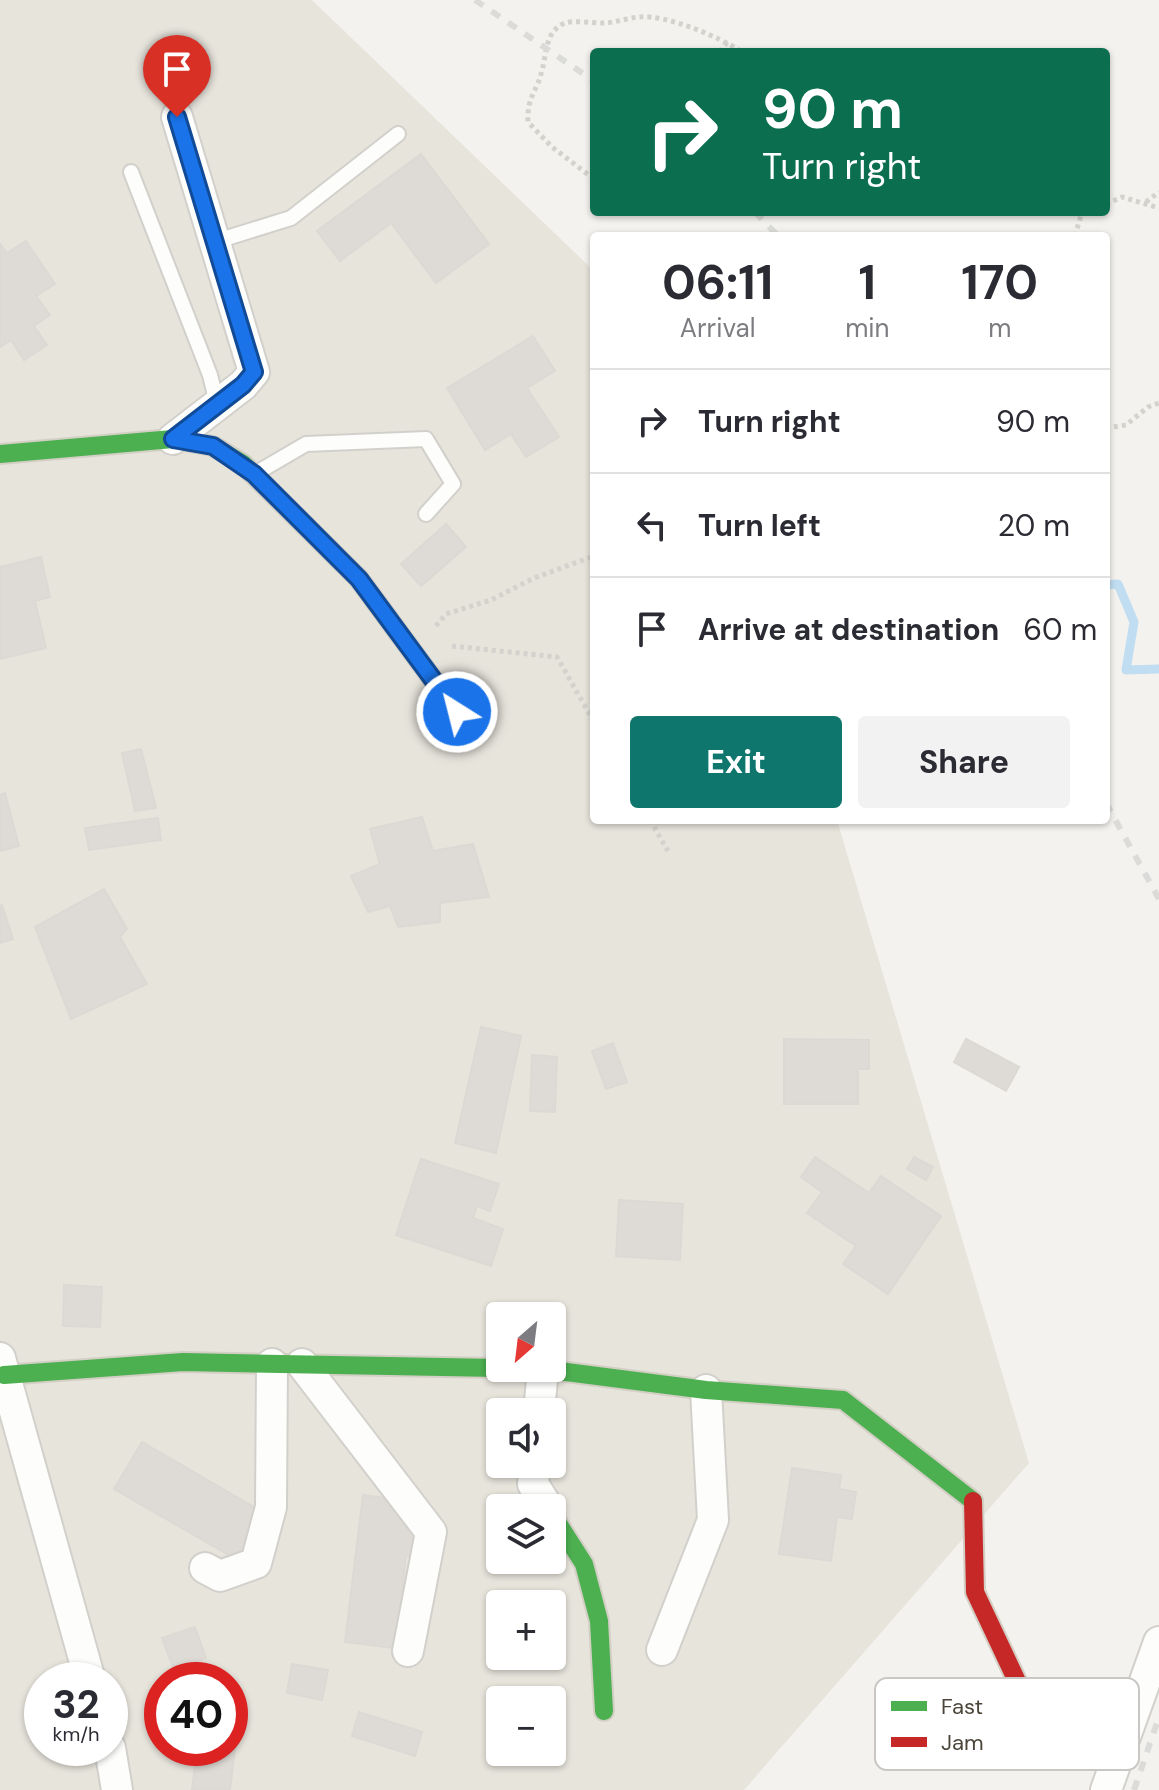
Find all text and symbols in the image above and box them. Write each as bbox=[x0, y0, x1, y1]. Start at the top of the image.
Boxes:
pin bbox=[143, 35, 211, 117]
icon: arrive bbox=[155, 47, 199, 91]
text: 90 m bbox=[762, 72, 903, 145]
icon: right bbox=[630, 80, 734, 184]
text: Turn right bbox=[762, 143, 921, 190]
text: 06:11 bbox=[662, 251, 773, 314]
text: 1 bbox=[859, 251, 876, 314]
text: 170 bbox=[961, 251, 1038, 314]
text: Arrival bbox=[680, 311, 755, 345]
text: min bbox=[845, 311, 889, 345]
text: m bbox=[988, 311, 1011, 345]
icon: right bbox=[630, 399, 674, 443]
text: Turn right bbox=[698, 402, 841, 441]
text: 90 m bbox=[996, 402, 1070, 441]
icon: left bbox=[630, 503, 674, 547]
text: Turn left bbox=[698, 506, 821, 545]
text: 20 m bbox=[998, 506, 1070, 545]
icon: arrive bbox=[630, 607, 674, 651]
text: Arrive at destination bbox=[698, 610, 999, 649]
text: 60 m bbox=[1023, 610, 1097, 649]
position arrow bbox=[415, 670, 499, 754]
button: Exit bbox=[630, 716, 842, 808]
button: Share bbox=[858, 716, 1070, 808]
north arrow bbox=[486, 1302, 566, 1382]
map controls bbox=[486, 1302, 566, 1766]
button: sound bbox=[486, 1398, 566, 1478]
button: layers bbox=[486, 1494, 566, 1574]
button: + bbox=[486, 1590, 566, 1670]
speed limit sign: 40 bbox=[144, 1662, 248, 1766]
text: 32 bbox=[52, 1678, 100, 1730]
legend bbox=[875, 1678, 1139, 1770]
button: − bbox=[486, 1686, 566, 1766]
text: Fast bbox=[941, 1692, 983, 1721]
text: km/h bbox=[52, 1721, 100, 1747]
text: Jam bbox=[941, 1728, 984, 1757]

